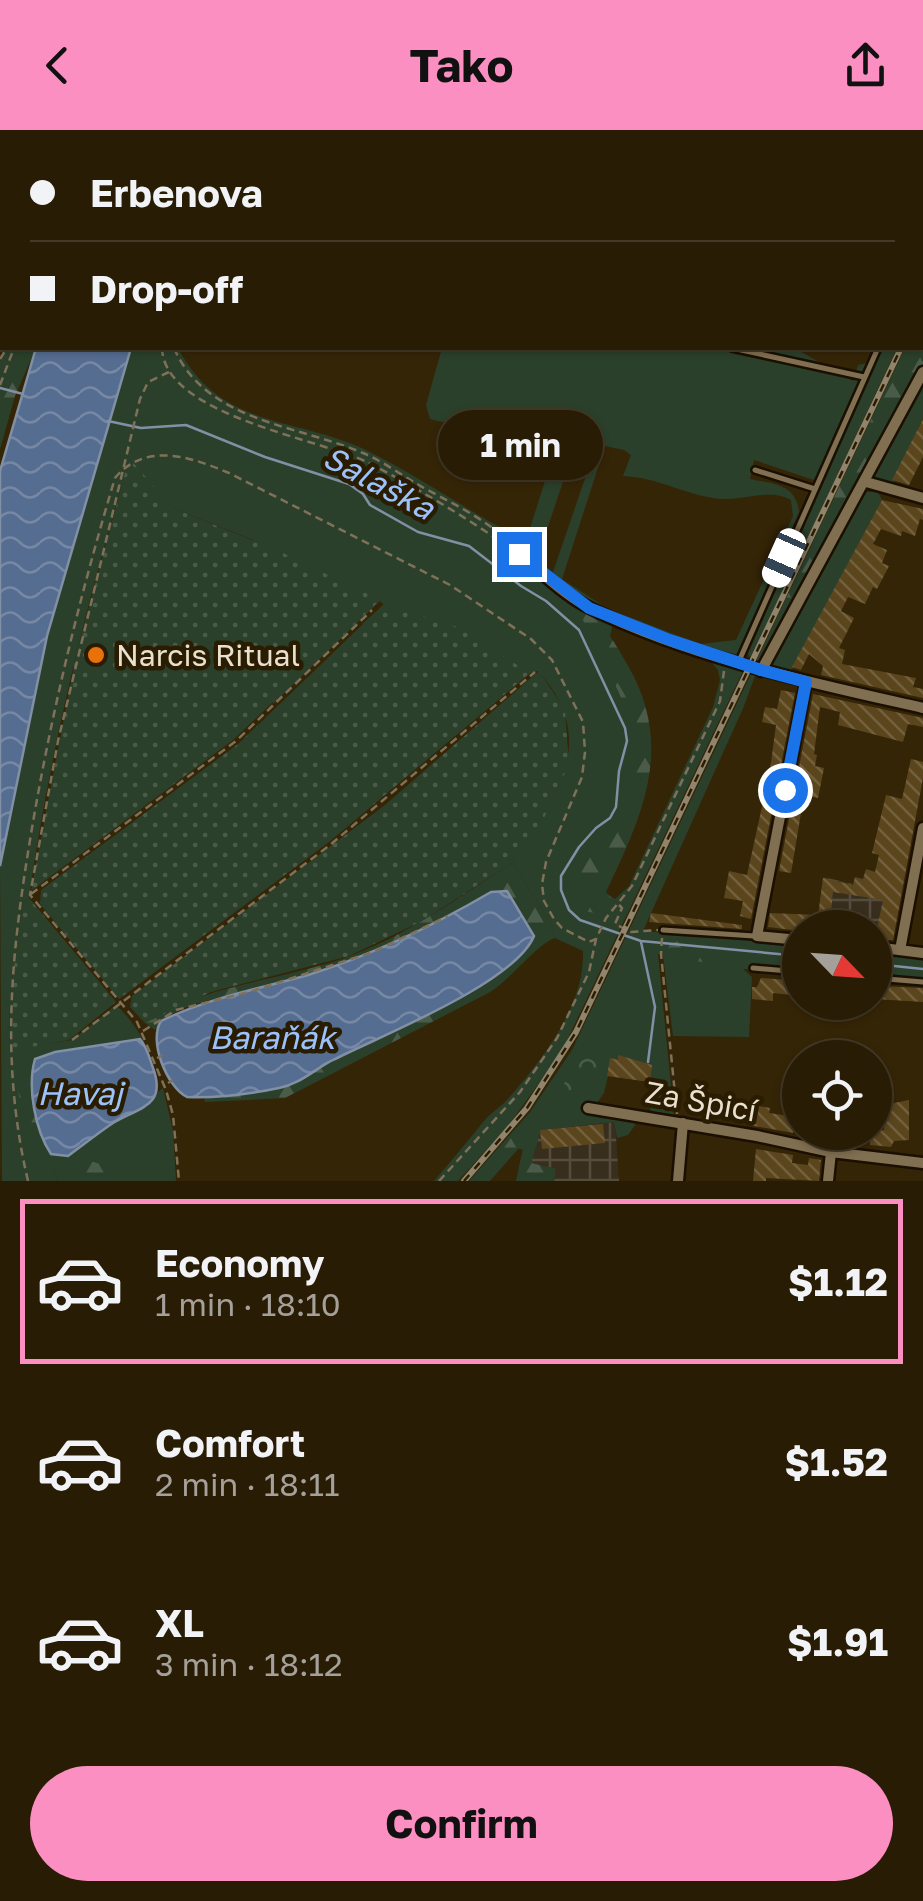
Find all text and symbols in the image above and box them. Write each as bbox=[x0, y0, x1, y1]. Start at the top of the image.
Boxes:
icon: back bbox=[30, 38, 85, 93]
text: Tako bbox=[410, 38, 513, 92]
icon: share bbox=[838, 38, 893, 93]
text: Erbenova bbox=[90, 170, 263, 215]
text: Drop-off bbox=[90, 266, 243, 311]
callout: 1 min bbox=[436, 409, 602, 479]
text: 1 min bbox=[480, 426, 561, 464]
water label: Salaška bbox=[317, 437, 442, 528]
car bbox=[758, 524, 810, 592]
route end bbox=[497, 532, 542, 577]
place label: Narcis Ritual bbox=[116, 637, 300, 673]
marker: Narcis Ritual bbox=[85, 644, 107, 666]
route start bbox=[763, 768, 808, 813]
north arrow bbox=[782, 910, 892, 1020]
map controls bbox=[782, 910, 892, 1150]
water label: Baraňák bbox=[209, 1018, 338, 1056]
button: locate bbox=[782, 1040, 892, 1150]
water label: Havaj bbox=[37, 1074, 126, 1112]
street label: Za Špicí bbox=[642, 1074, 761, 1129]
icon: car bbox=[35, 1237, 125, 1327]
text: Economy bbox=[155, 1240, 324, 1285]
text: $1.12 bbox=[788, 1259, 888, 1304]
text: 1 min · 18:10 bbox=[155, 1285, 341, 1323]
icon: car bbox=[35, 1417, 125, 1507]
text: Comfort bbox=[155, 1420, 305, 1465]
text: $1.52 bbox=[784, 1439, 888, 1484]
text: 2 min · 18:11 bbox=[155, 1465, 339, 1503]
icon: car bbox=[35, 1597, 125, 1687]
text: XL bbox=[155, 1600, 204, 1645]
text: $1.91 bbox=[787, 1619, 888, 1664]
text: 3 min · 18:12 bbox=[155, 1645, 343, 1683]
button: Confirm bbox=[30, 1766, 893, 1881]

